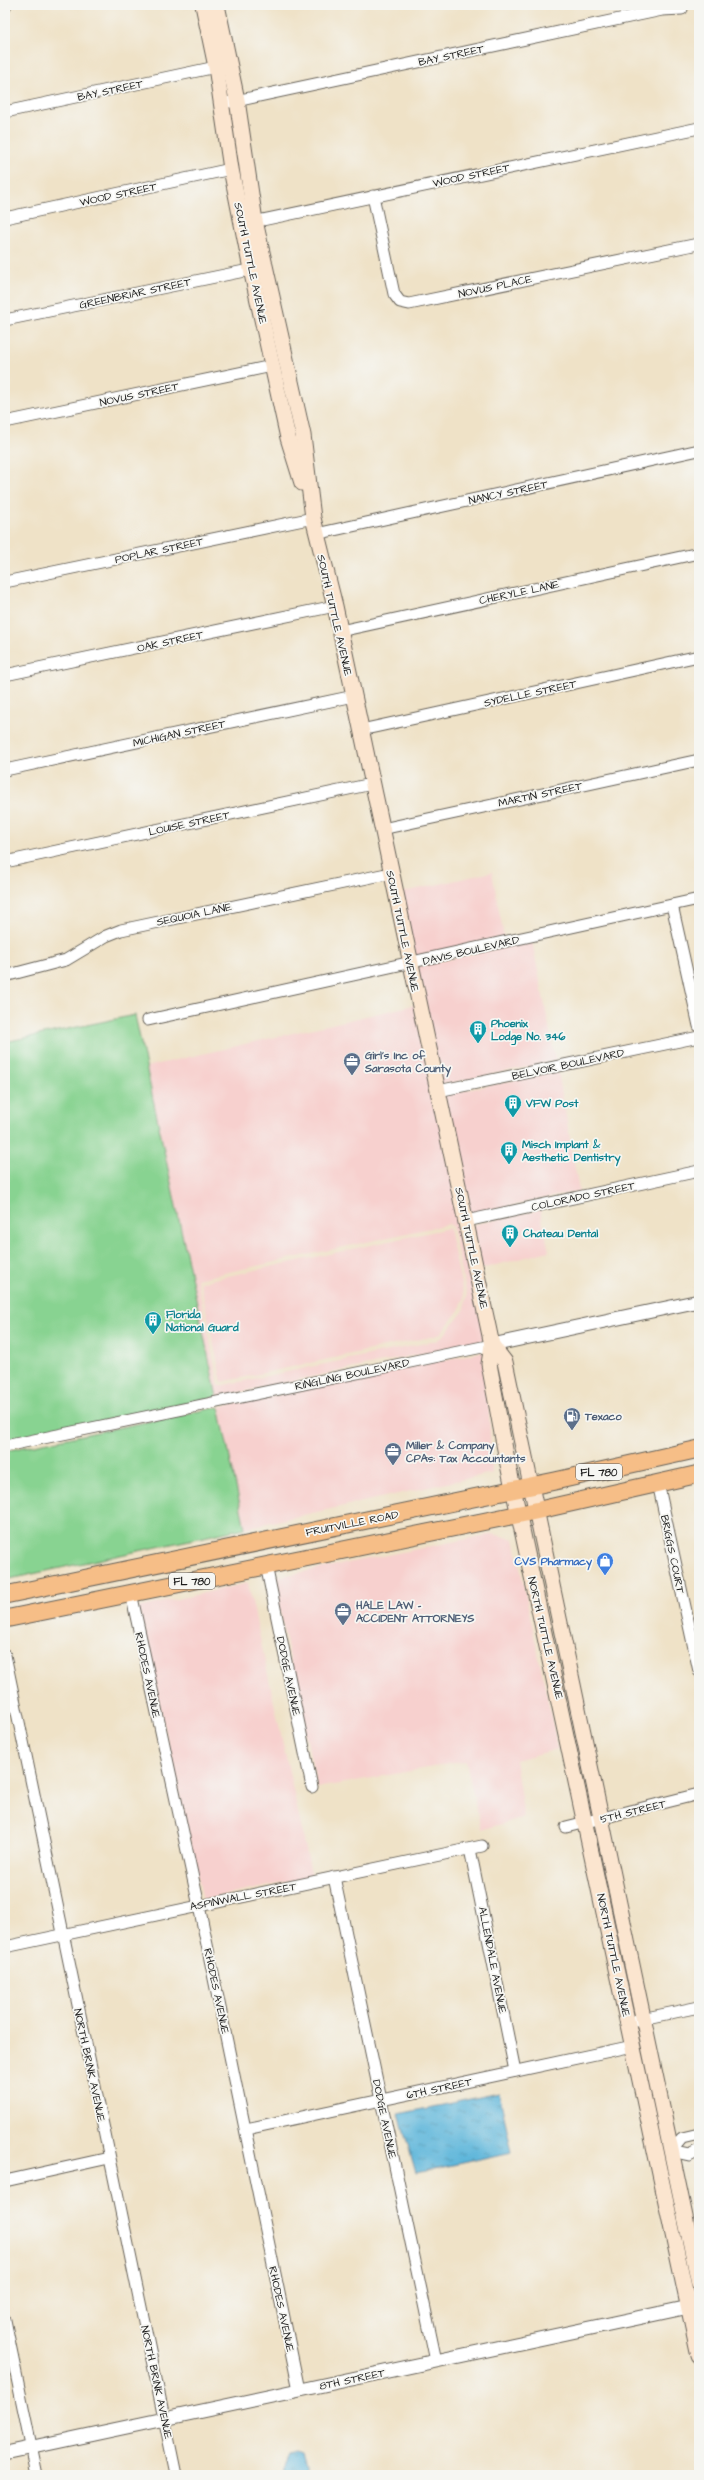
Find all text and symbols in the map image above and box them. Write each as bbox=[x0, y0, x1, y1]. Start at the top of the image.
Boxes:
street label: BAY STREET bbox=[417, 41, 485, 70]
street label: BAY STREET bbox=[76, 76, 144, 105]
street label: WOOD STREET bbox=[431, 160, 511, 191]
street label: WOOD STREET bbox=[78, 179, 158, 210]
street label: SOUTH TUTTLE AVENUE bbox=[230, 201, 271, 326]
street label: NOVUS PLACE bbox=[457, 271, 534, 302]
street label: GREENBRIAR STREET bbox=[78, 274, 192, 313]
street label: NOVUS STREET bbox=[98, 379, 180, 410]
street label: NANCY STREET bbox=[467, 477, 549, 508]
street label: POPLAR STREET bbox=[114, 534, 205, 567]
street label: SOUTH TUTTLE AVENUE bbox=[313, 553, 356, 678]
street label: CHERYLE LANE bbox=[478, 577, 561, 608]
street label: OAK STREET bbox=[136, 627, 205, 656]
street label: SYDELLE STREET bbox=[482, 676, 578, 711]
street label: MICHIGAN STREET bbox=[131, 716, 227, 751]
street label: MARTIN STREET bbox=[497, 778, 584, 811]
street label: LOUISE STREET bbox=[147, 808, 231, 839]
street label: SOUTH TUTTLE AVENUE bbox=[382, 869, 423, 994]
street label: SEQUOIA LANE bbox=[155, 899, 233, 930]
street label: DAVIS BOULEVARD bbox=[421, 932, 521, 969]
place label: Phoenix Lodge No. 346 bbox=[491, 1016, 566, 1046]
building icon: Phoenix Lodge No. 346 bbox=[468, 1019, 488, 1044]
street label: BELVOIR BOULEVARD bbox=[511, 1045, 626, 1084]
place label: Girl's Inc of Sarasota County bbox=[364, 1048, 452, 1078]
office icon: Girl's Inc of Sarasota County bbox=[342, 1051, 362, 1076]
building icon: VFW Post bbox=[503, 1093, 523, 1118]
place label: VFW Post bbox=[525, 1096, 579, 1111]
place label: Misch Implant & Aesthetic Dentistry bbox=[522, 1137, 622, 1167]
building icon: Misch Implant & Aesthetic Dentistry bbox=[499, 1140, 519, 1165]
street label: COLORADO STREET bbox=[530, 1178, 636, 1215]
street label: SOUTH TUTTLE AVENUE bbox=[451, 1186, 492, 1311]
building icon: Chateau Dental bbox=[500, 1223, 520, 1248]
place label: Chateau Dental bbox=[523, 1226, 598, 1241]
place label: Florida National Guard bbox=[166, 1307, 239, 1335]
building icon: Florida National Guard bbox=[143, 1310, 163, 1335]
street label: RINGLING BOULEVARD bbox=[293, 1355, 411, 1394]
fuel station icon: Texaco bbox=[562, 1406, 582, 1431]
place label: Texaco bbox=[584, 1409, 623, 1424]
place label: Miller & Company CPAs: Tax Accountants bbox=[406, 1438, 526, 1466]
office icon: Miller & Company CPAs: Tax Accountants bbox=[383, 1441, 403, 1466]
road number: FL 780 bbox=[576, 1464, 622, 1480]
street label: FRUITVILLE ROAD bbox=[304, 1507, 400, 1540]
street label: BRIGGS COURT bbox=[657, 1513, 688, 1595]
shop icon: CVS Pharmacy bbox=[595, 1551, 615, 1576]
place label: CVS Pharmacy bbox=[515, 1554, 593, 1571]
road number: FL 780 bbox=[169, 1573, 215, 1589]
street label: NORTH TUTTLE AVENUE bbox=[524, 1575, 567, 1701]
place label: HALE LAW - ACCIDENT ATTORNEYS bbox=[355, 1598, 474, 1626]
office icon: HALE LAW - ACCIDENT ATTORNEYS bbox=[333, 1601, 353, 1626]
street label: RHODES AVENUE bbox=[131, 1631, 164, 1720]
street label: DODGE AVENUE bbox=[273, 1635, 304, 1717]
street label: 5TH STREET bbox=[599, 1796, 668, 1827]
street label: ASPINWALL STREET bbox=[188, 1879, 298, 1914]
street label: NORTH TUTTLE AVENUE bbox=[593, 1892, 634, 2018]
street label: ALLENDALE AVENUE bbox=[475, 1905, 510, 2015]
street label: RHODES AVENUE bbox=[200, 1947, 233, 2036]
street label: NORTH BRINK AVENUE bbox=[70, 2007, 109, 2124]
street label: 6TH STREET bbox=[405, 2074, 473, 2103]
street label: DODGE AVENUE bbox=[369, 2078, 400, 2160]
street label: RHODES AVENUE bbox=[265, 2265, 298, 2354]
street label: NORTH BRINK AVENUE bbox=[137, 2324, 176, 2441]
street label: 8TH STREET bbox=[318, 2365, 386, 2394]

